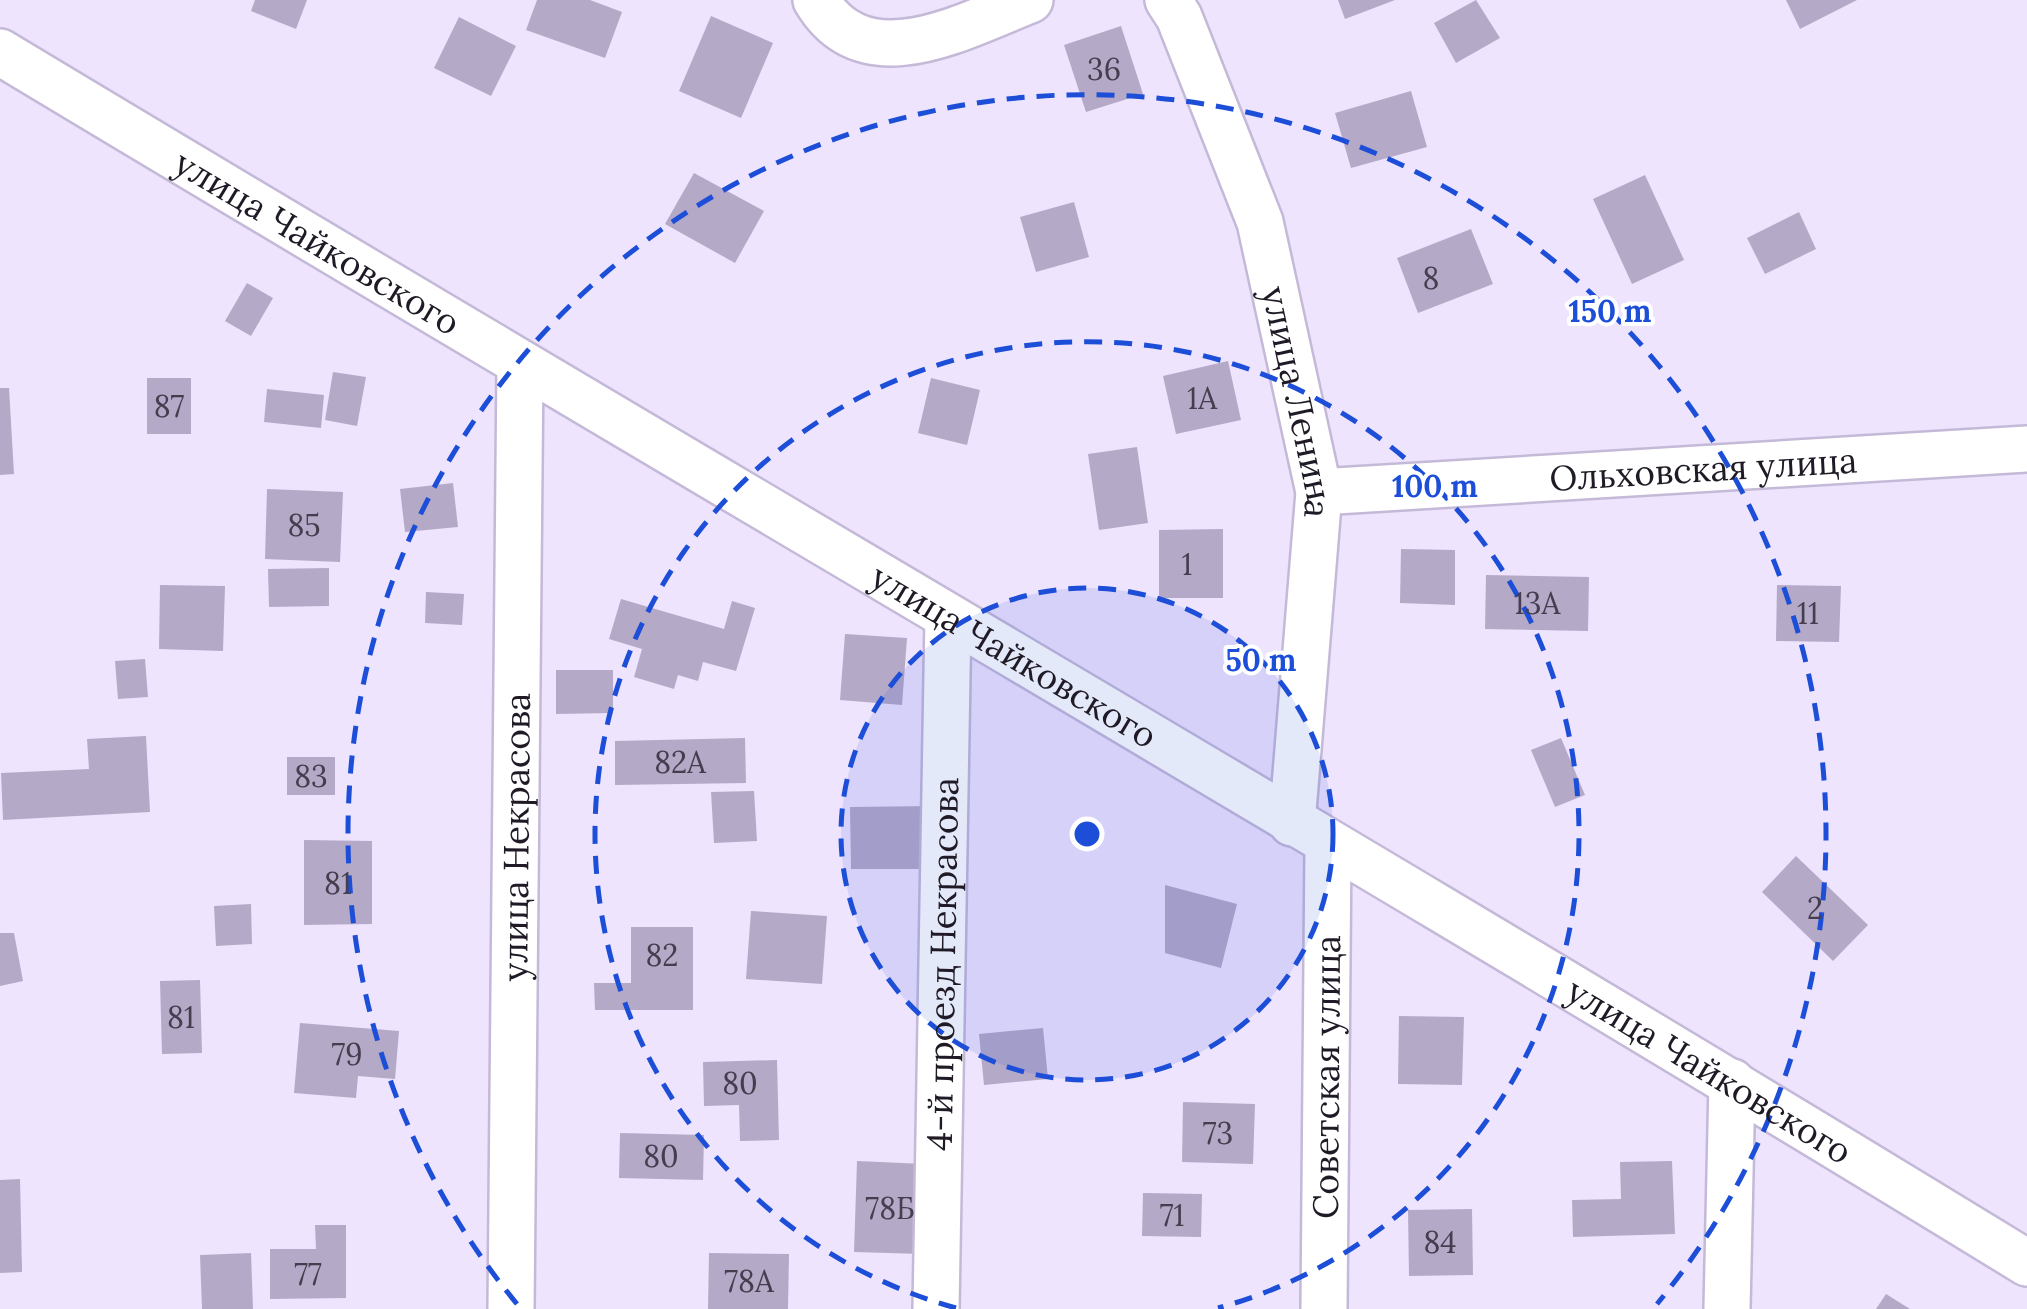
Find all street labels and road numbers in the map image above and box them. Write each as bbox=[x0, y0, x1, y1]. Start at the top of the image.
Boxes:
street label: улица Чайковского bbox=[166, 139, 469, 345]
street label: улица Ленина bbox=[1252, 282, 1343, 520]
street label: Ольховская улица bbox=[1548, 437, 1858, 500]
street label: улица Чайковского bbox=[863, 553, 1165, 758]
street label: улица Некрасова bbox=[492, 693, 539, 981]
street label: 4-й проезд Некрасова bbox=[916, 777, 968, 1151]
street label: Советская улица bbox=[1302, 935, 1350, 1219]
street label: улица Чайковского bbox=[1559, 967, 1860, 1174]

